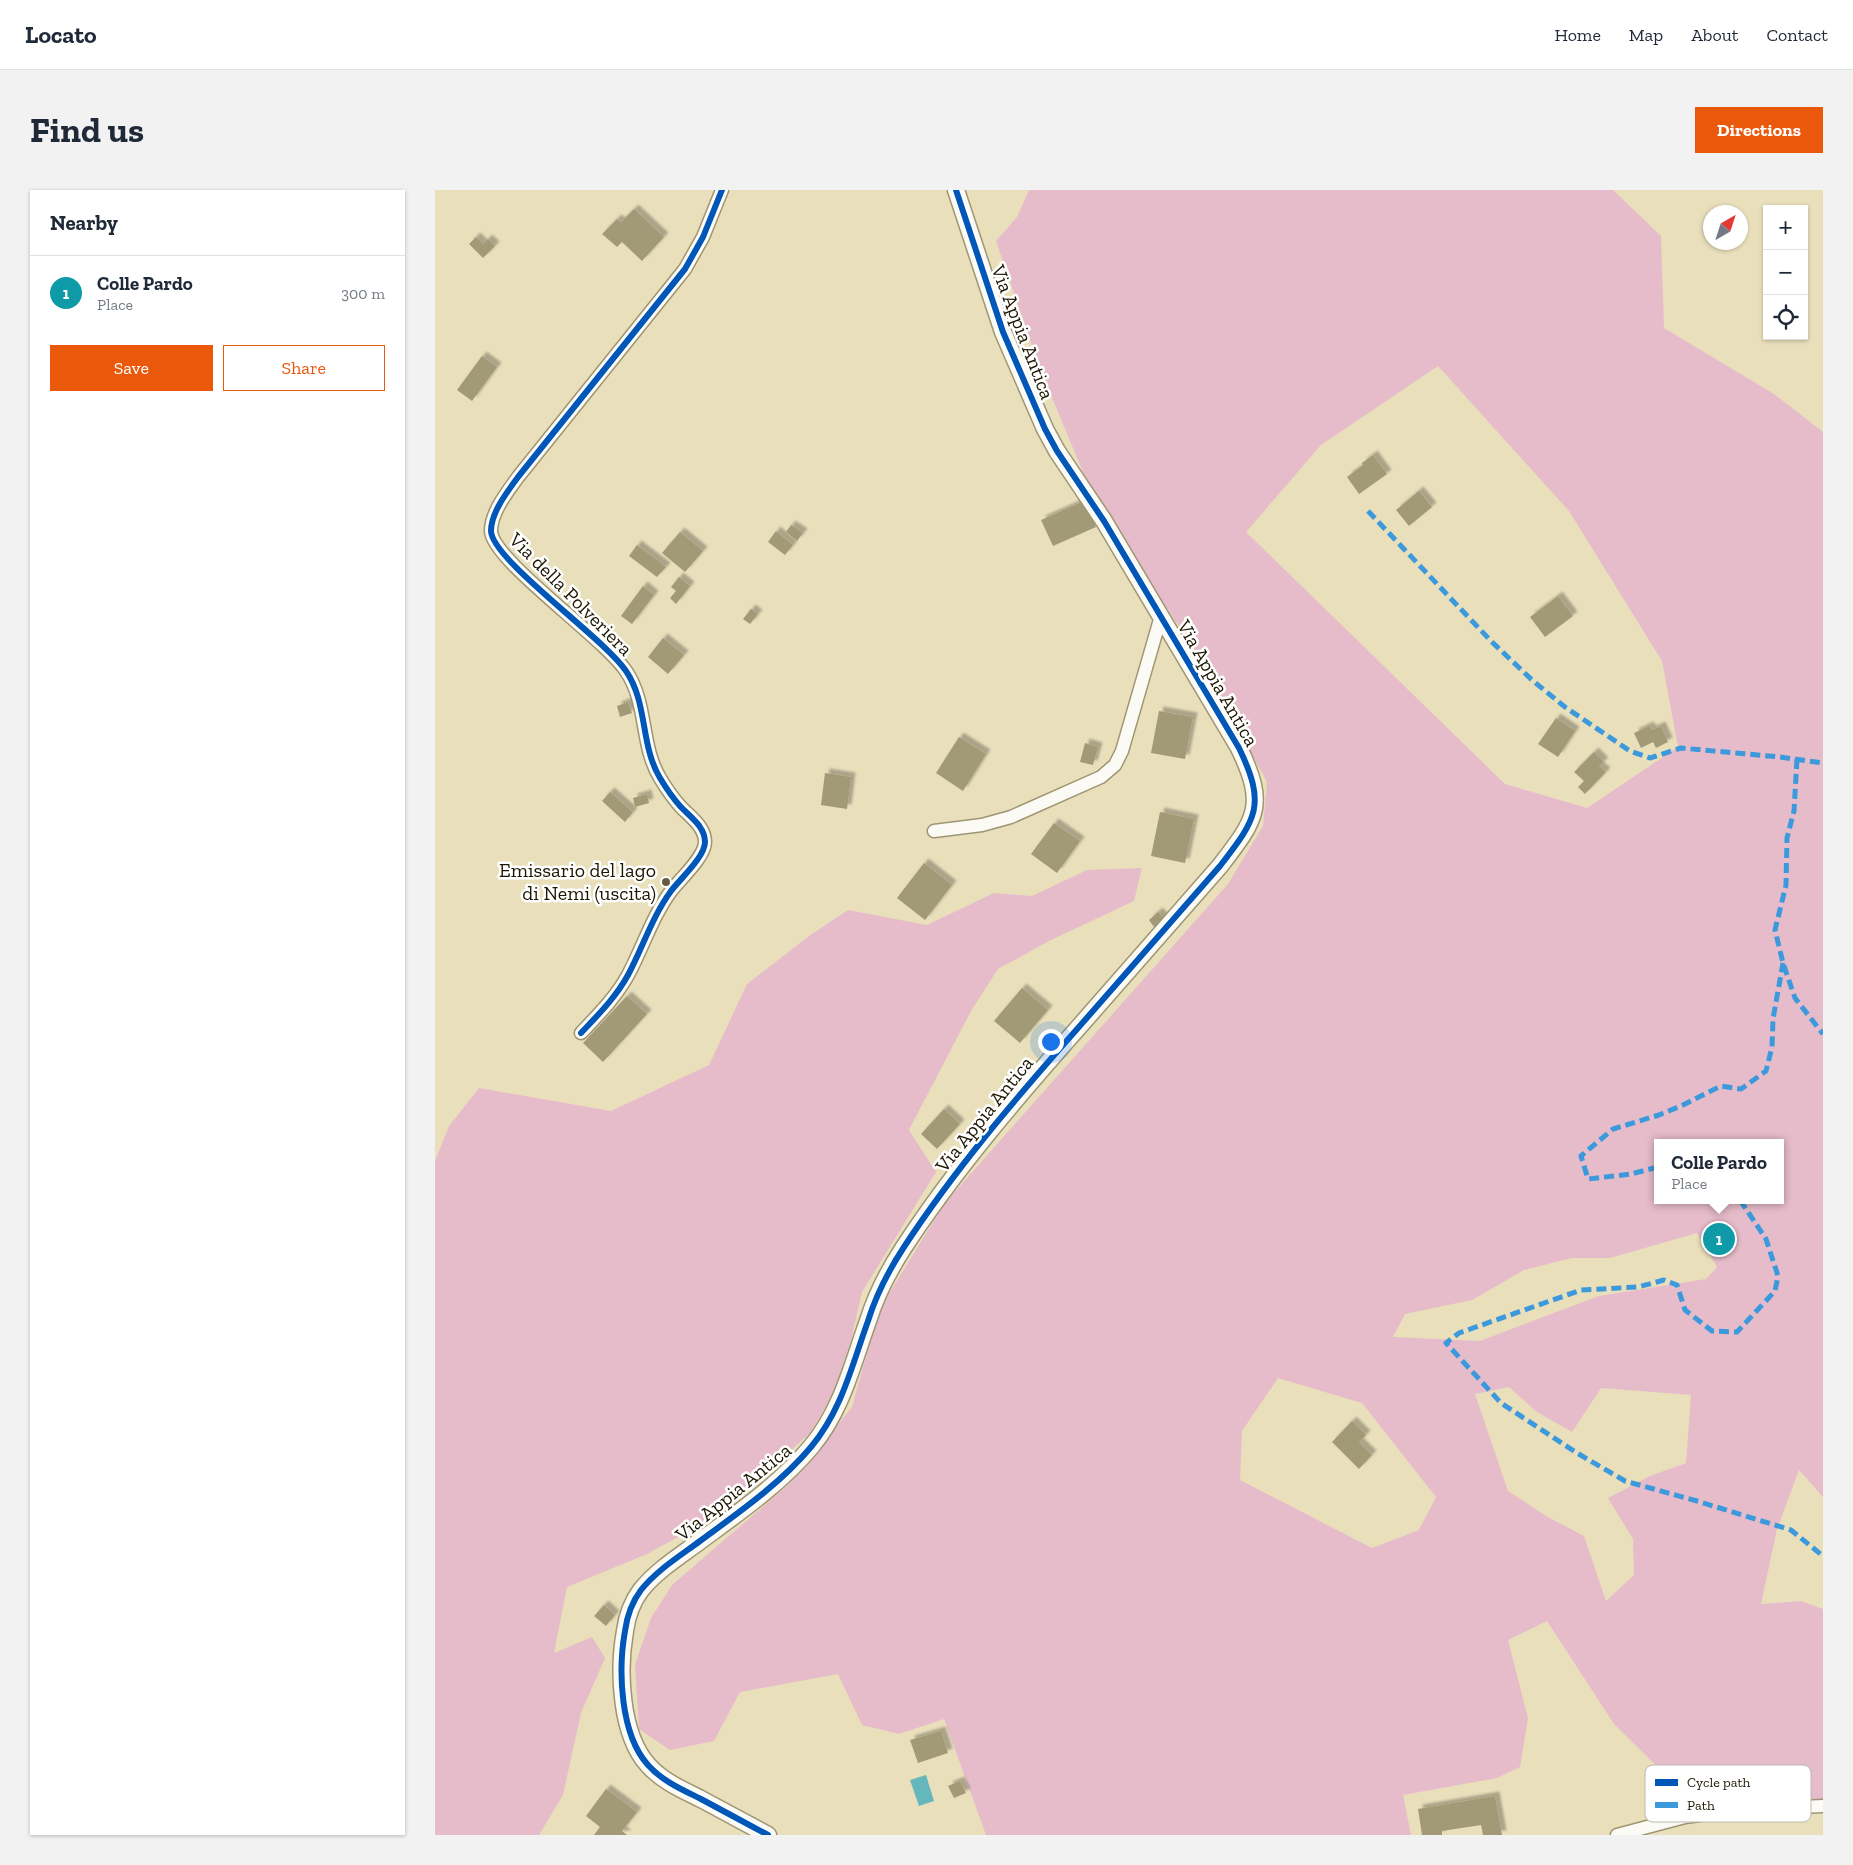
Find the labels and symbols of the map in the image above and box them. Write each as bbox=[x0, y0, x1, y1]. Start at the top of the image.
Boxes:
north arrow bbox=[1703, 205, 1748, 250]
street label: Via Appia Antica bbox=[986, 260, 1060, 403]
street label: Via della Polveriera bbox=[504, 527, 638, 661]
street label: Via Appia Antica bbox=[1172, 615, 1264, 751]
place label: Emissario del lago di Nemi (uscita) bbox=[499, 858, 656, 905]
marker: Emissario del lago di Nemi (uscita) bbox=[660, 876, 672, 888]
your location bbox=[1038, 1029, 1064, 1055]
street label: Via Appia Antica bbox=[929, 1051, 1038, 1178]
pin: 1 bbox=[1703, 1220, 1735, 1258]
street label: Via Appia Antica bbox=[669, 1438, 796, 1547]
legend bbox=[1645, 1765, 1811, 1822]
text: Cycle path bbox=[1687, 1774, 1751, 1791]
text: Path bbox=[1687, 1797, 1715, 1814]

